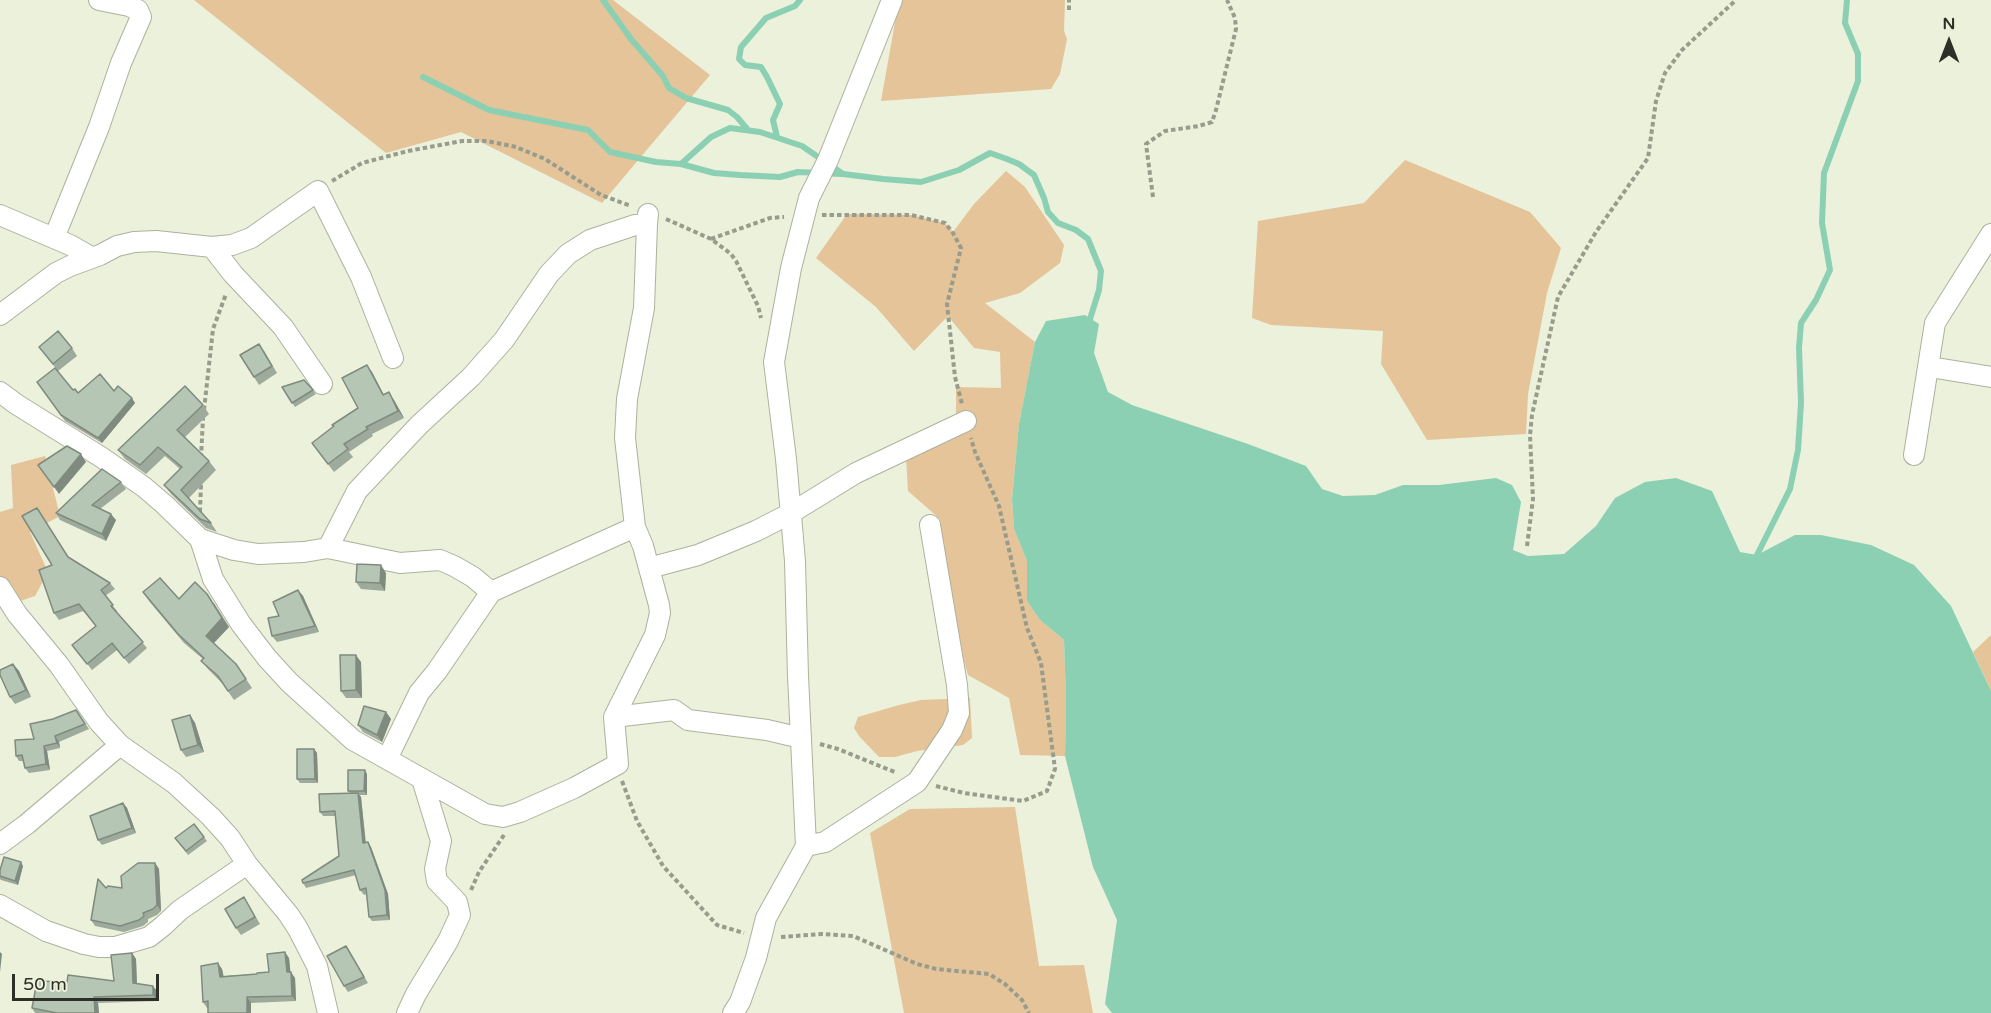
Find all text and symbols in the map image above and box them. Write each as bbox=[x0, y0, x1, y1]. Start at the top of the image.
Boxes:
north arrow bbox=[1919, 12, 1979, 72]
text: N bbox=[1943, 14, 1955, 34]
scale bar bbox=[15, 962, 162, 1000]
text: 50 m bbox=[23, 973, 67, 995]

